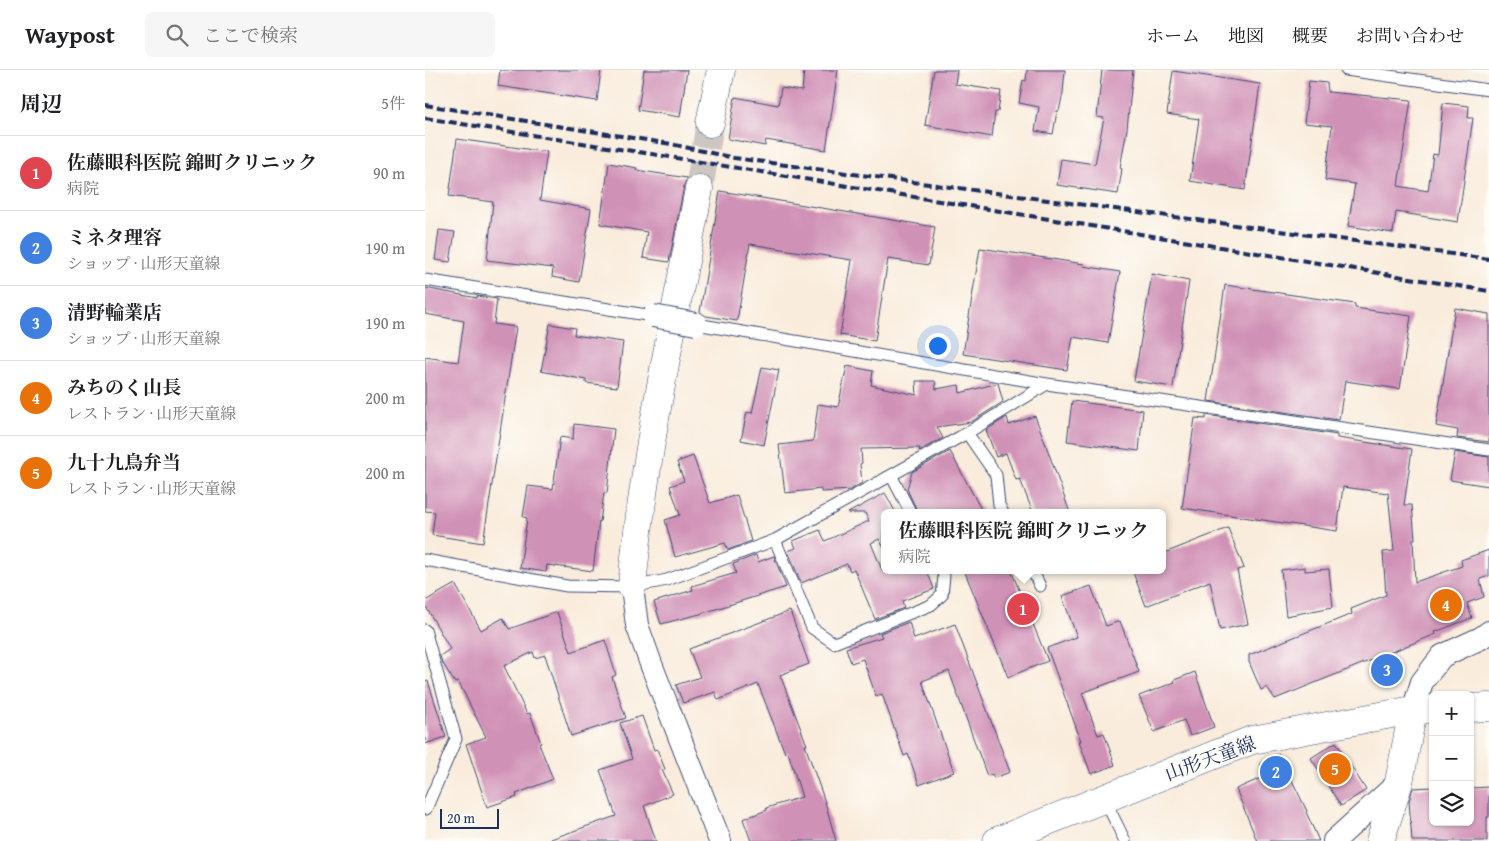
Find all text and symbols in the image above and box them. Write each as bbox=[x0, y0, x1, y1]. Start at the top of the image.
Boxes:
search box bbox=[145, 12, 495, 57]
text: Waypost bbox=[25, 17, 115, 52]
icon: search bbox=[163, 21, 191, 49]
text: ここで検索 bbox=[203, 21, 298, 49]
text: ホーム bbox=[1146, 22, 1200, 49]
text: 地図 bbox=[1228, 22, 1264, 49]
text: 概要 bbox=[1292, 22, 1328, 49]
text: お問い合わせ bbox=[1356, 22, 1464, 49]
text: 周辺 bbox=[20, 88, 62, 119]
text: 5件 bbox=[381, 91, 405, 115]
text: 佐藤眼科医院 錦町クリニック bbox=[67, 148, 317, 176]
text: 1 bbox=[32, 161, 40, 185]
text: 90 m bbox=[373, 161, 405, 185]
text: 病院 bbox=[67, 176, 99, 200]
text: ミネタ理容 bbox=[67, 223, 162, 251]
text: 2 bbox=[32, 236, 40, 260]
text: 190 m bbox=[365, 236, 405, 260]
text: ショップ · 山形天童線 bbox=[67, 251, 220, 275]
text: 清野輪業店 bbox=[67, 298, 162, 326]
text: 3 bbox=[32, 311, 40, 335]
text: 190 m bbox=[365, 311, 405, 335]
text: ショップ · 山形天童線 bbox=[67, 326, 220, 350]
your location bbox=[925, 333, 951, 359]
text: みちのく山長 bbox=[67, 373, 181, 401]
text: 4 bbox=[32, 386, 40, 410]
text: 200 m bbox=[365, 386, 405, 410]
text: レストラン · 山形天童線 bbox=[67, 401, 236, 425]
text: 九十九鳥弁当 bbox=[67, 448, 181, 476]
text: 5 bbox=[32, 461, 40, 485]
text: 200 m bbox=[365, 461, 405, 485]
text: レストラン · 山形天童線 bbox=[67, 476, 236, 500]
popup bbox=[881, 509, 1166, 574]
text: 佐藤眼科医院 錦町クリニック bbox=[898, 516, 1149, 544]
text: 病院 bbox=[898, 544, 930, 568]
pin: 4 bbox=[1430, 586, 1462, 624]
pin: 1 bbox=[1007, 590, 1039, 628]
pin: 3 bbox=[1371, 651, 1403, 689]
map controls bbox=[1429, 691, 1474, 826]
button: + bbox=[1429, 691, 1474, 736]
street label: 山形天童線 bbox=[1161, 729, 1259, 787]
button: − bbox=[1429, 736, 1474, 781]
pin: 5 bbox=[1319, 750, 1351, 788]
pin: 2 bbox=[1260, 753, 1292, 791]
button: layers bbox=[1429, 781, 1474, 826]
scale bar bbox=[440, 806, 499, 829]
text: 20 m bbox=[447, 808, 475, 828]

